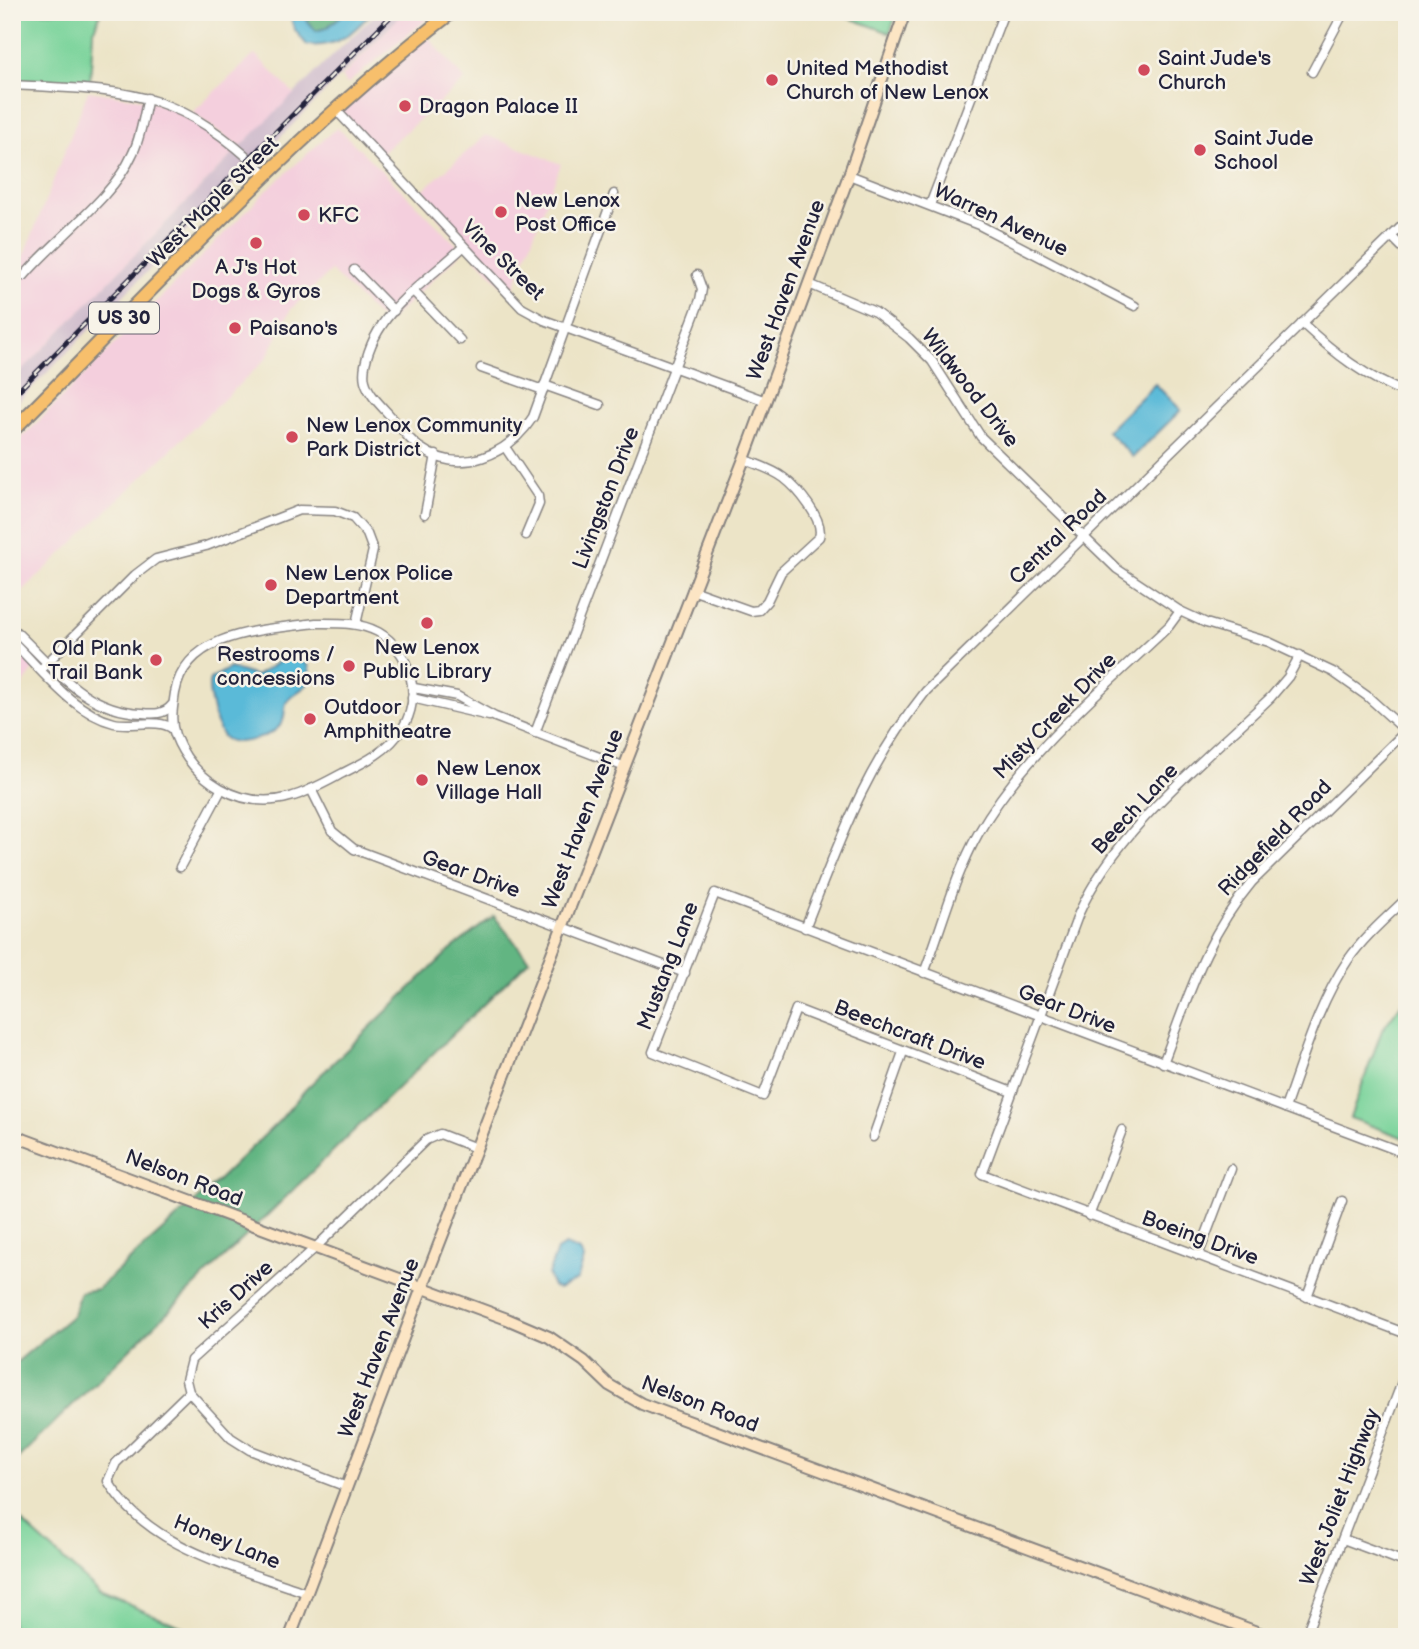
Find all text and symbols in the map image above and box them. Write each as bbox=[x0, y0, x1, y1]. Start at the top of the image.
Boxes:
place label: Saint Jude's Church bbox=[1158, 46, 1271, 95]
place label: United Methodist Church of New Lenox bbox=[786, 56, 989, 105]
marker: Saint Jude's Church bbox=[1136, 62, 1152, 78]
marker: United Methodist Church of New Lenox bbox=[764, 72, 780, 88]
place label: Dragon Palace II bbox=[419, 94, 578, 119]
marker: Dragon Palace II bbox=[397, 98, 413, 114]
place label: Saint Jude School bbox=[1214, 126, 1313, 175]
street label: West Maple Street bbox=[142, 131, 284, 273]
marker: Saint Jude School bbox=[1192, 142, 1208, 158]
street label: Warren Avenue bbox=[930, 178, 1072, 262]
place label: New Lenox Post Office bbox=[515, 188, 620, 237]
street label: West Haven Avenue bbox=[742, 196, 830, 384]
place label: KFC bbox=[318, 203, 359, 228]
marker: New Lenox Post Office bbox=[493, 204, 509, 220]
marker: KFC bbox=[296, 207, 312, 223]
street label: Vine Street bbox=[457, 215, 550, 306]
marker: A J's Hot Dogs & Gyros bbox=[248, 235, 264, 251]
place label: A J's Hot Dogs & Gyros bbox=[191, 255, 321, 304]
road number: US 30 bbox=[89, 302, 159, 334]
place label: Paisano's bbox=[249, 316, 338, 341]
marker: Paisano's bbox=[227, 320, 243, 336]
street label: Wildwood Drive bbox=[916, 324, 1024, 452]
place label: New Lenox Community Park District bbox=[306, 413, 523, 462]
street label: Livingston Drive bbox=[567, 423, 645, 573]
marker: New Lenox Community Park District bbox=[284, 429, 300, 445]
street label: Central Road bbox=[1004, 484, 1112, 590]
place label: New Lenox Police Department bbox=[285, 561, 453, 610]
marker: New Lenox Police Department bbox=[263, 577, 279, 593]
marker: New Lenox Public Library bbox=[419, 615, 435, 631]
place label: New Lenox Public Library bbox=[362, 635, 492, 684]
place label: Old Plank Trail Bank bbox=[48, 636, 143, 685]
place label: Restrooms / concessions bbox=[217, 642, 335, 691]
street label: Misty Creek Drive bbox=[988, 648, 1122, 784]
marker: Old Plank Trail Bank bbox=[148, 652, 164, 668]
marker: Restrooms / concessions bbox=[341, 658, 357, 674]
place label: Outdoor Amphitheatre bbox=[324, 695, 451, 744]
marker: Outdoor Amphitheatre bbox=[302, 711, 318, 727]
street label: West Haven Avenue bbox=[537, 726, 629, 912]
place label: New Lenox Village Hall bbox=[436, 756, 542, 805]
street label: Beech Lane bbox=[1087, 758, 1183, 860]
marker: New Lenox Village Hall bbox=[414, 772, 430, 788]
street label: Ridgefield Road bbox=[1213, 775, 1337, 901]
street label: Gear Drive bbox=[418, 845, 524, 903]
street label: Mustang Lane bbox=[632, 898, 704, 1034]
street label: Gear Drive bbox=[1015, 979, 1119, 1039]
street label: Beechcraft Drive bbox=[831, 995, 989, 1075]
street label: Nelson Road bbox=[122, 1144, 246, 1212]
street label: Boeing Drive bbox=[1138, 1205, 1262, 1271]
street label: Kris Drive bbox=[194, 1255, 278, 1335]
street label: West Haven Avenue bbox=[333, 1255, 425, 1441]
street label: Nelson Road bbox=[638, 1370, 762, 1438]
street label: West Joliet Highway bbox=[1295, 1404, 1385, 1589]
street label: Honey Lane bbox=[170, 1509, 284, 1575]

